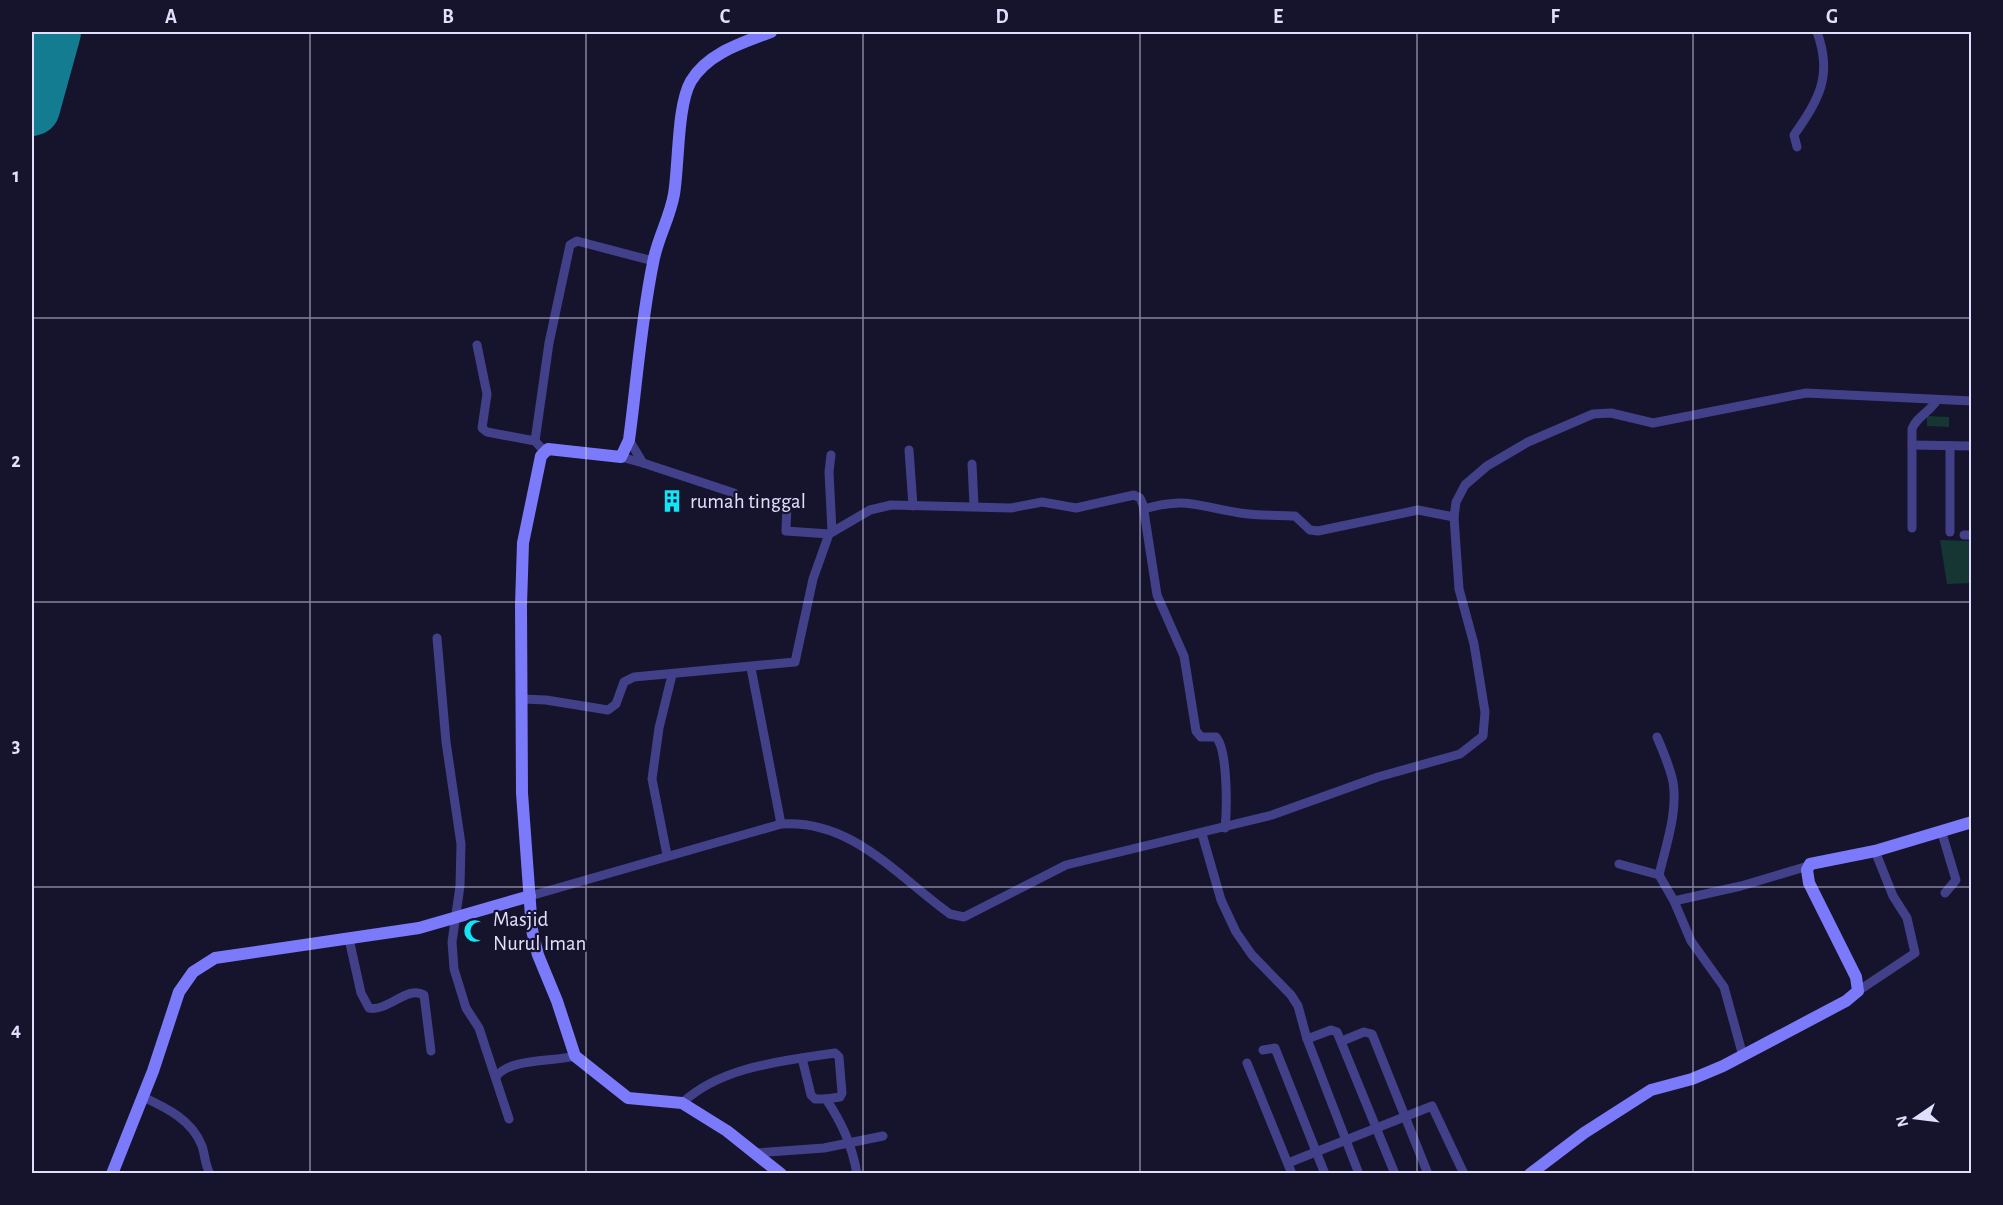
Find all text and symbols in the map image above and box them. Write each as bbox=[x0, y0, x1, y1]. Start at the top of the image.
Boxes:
text: A bbox=[165, 7, 177, 27]
text: B bbox=[442, 7, 454, 27]
text: C bbox=[720, 7, 731, 27]
text: D bbox=[995, 7, 1009, 27]
text: E bbox=[1273, 7, 1283, 27]
text: F bbox=[1550, 7, 1560, 27]
text: G bbox=[1826, 7, 1838, 27]
text: 1 bbox=[12, 166, 20, 186]
text: 2 bbox=[11, 451, 21, 471]
building icon: rumah tinggal bbox=[659, 488, 685, 514]
place label: rumah tinggal bbox=[690, 491, 806, 512]
text: 3 bbox=[12, 736, 20, 756]
place label: Masjid Nurul Iman bbox=[493, 909, 586, 954]
mosque icon: Masjid Nurul Iman bbox=[462, 918, 488, 944]
text: 4 bbox=[11, 1020, 21, 1040]
north arrow bbox=[1886, 1088, 1946, 1148]
text: N bbox=[1893, 1114, 1912, 1129]

